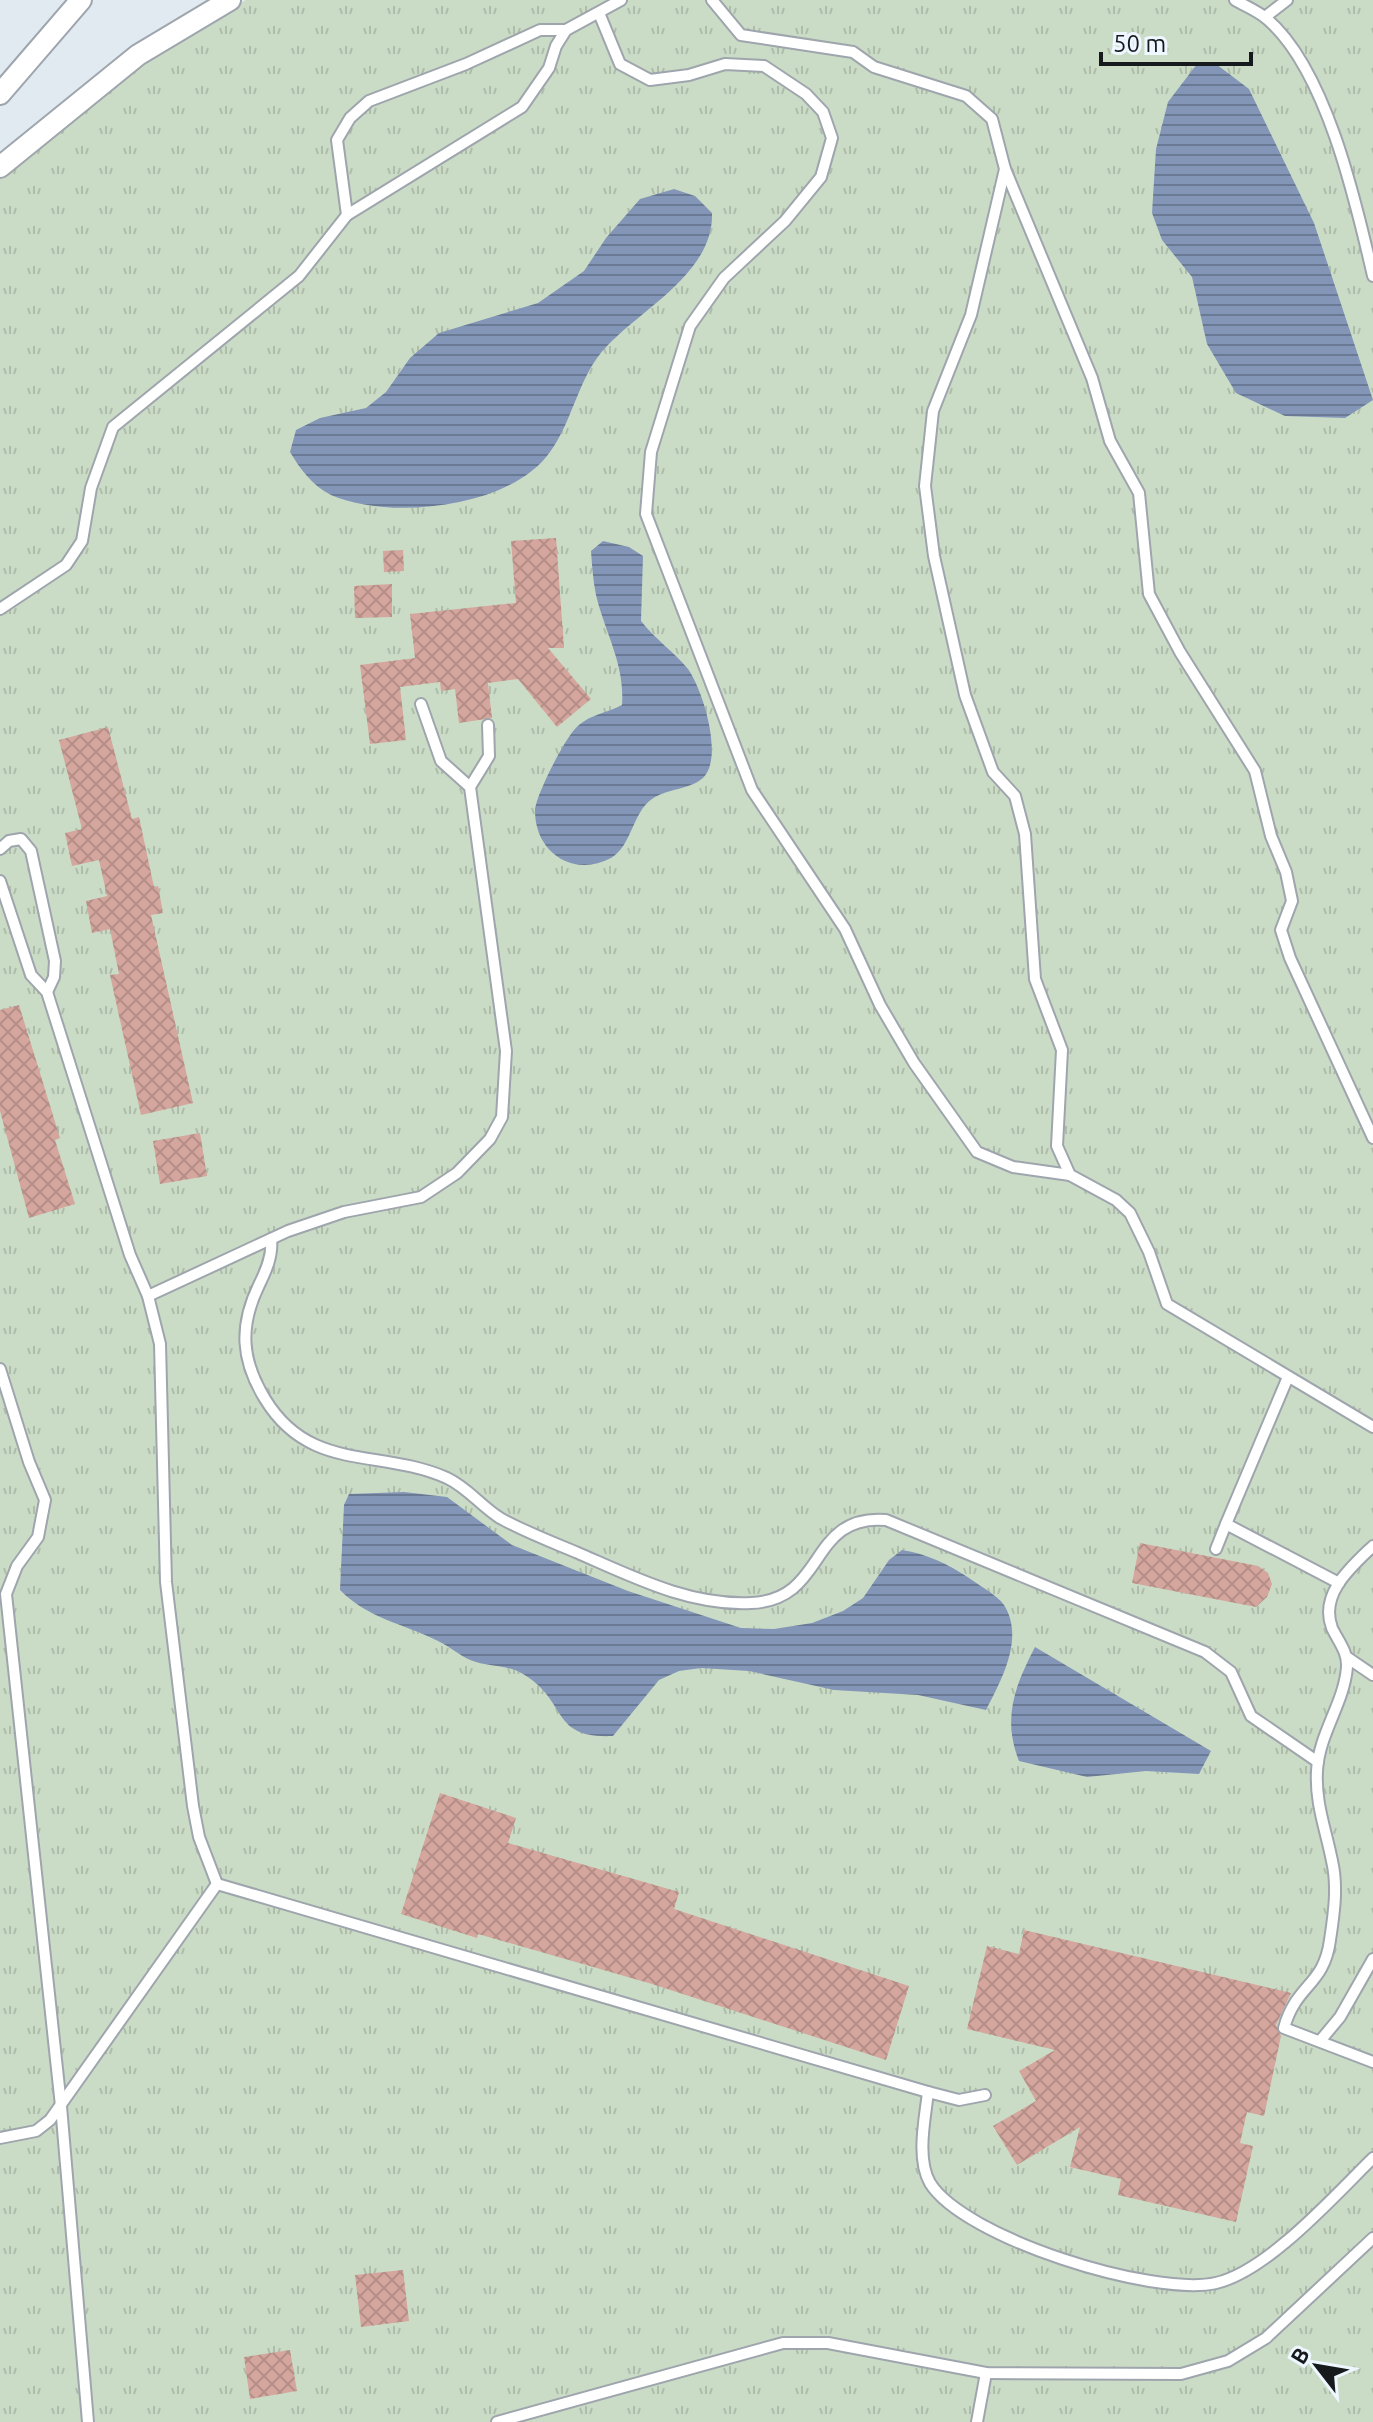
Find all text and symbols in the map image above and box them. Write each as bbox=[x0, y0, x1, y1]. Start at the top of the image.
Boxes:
scale bar bbox=[1101, 16, 1251, 66]
text: 50 m bbox=[1113, 30, 1166, 57]
north arrow bbox=[1277, 2326, 1357, 2406]
text: B bbox=[1285, 2343, 1314, 2368]

